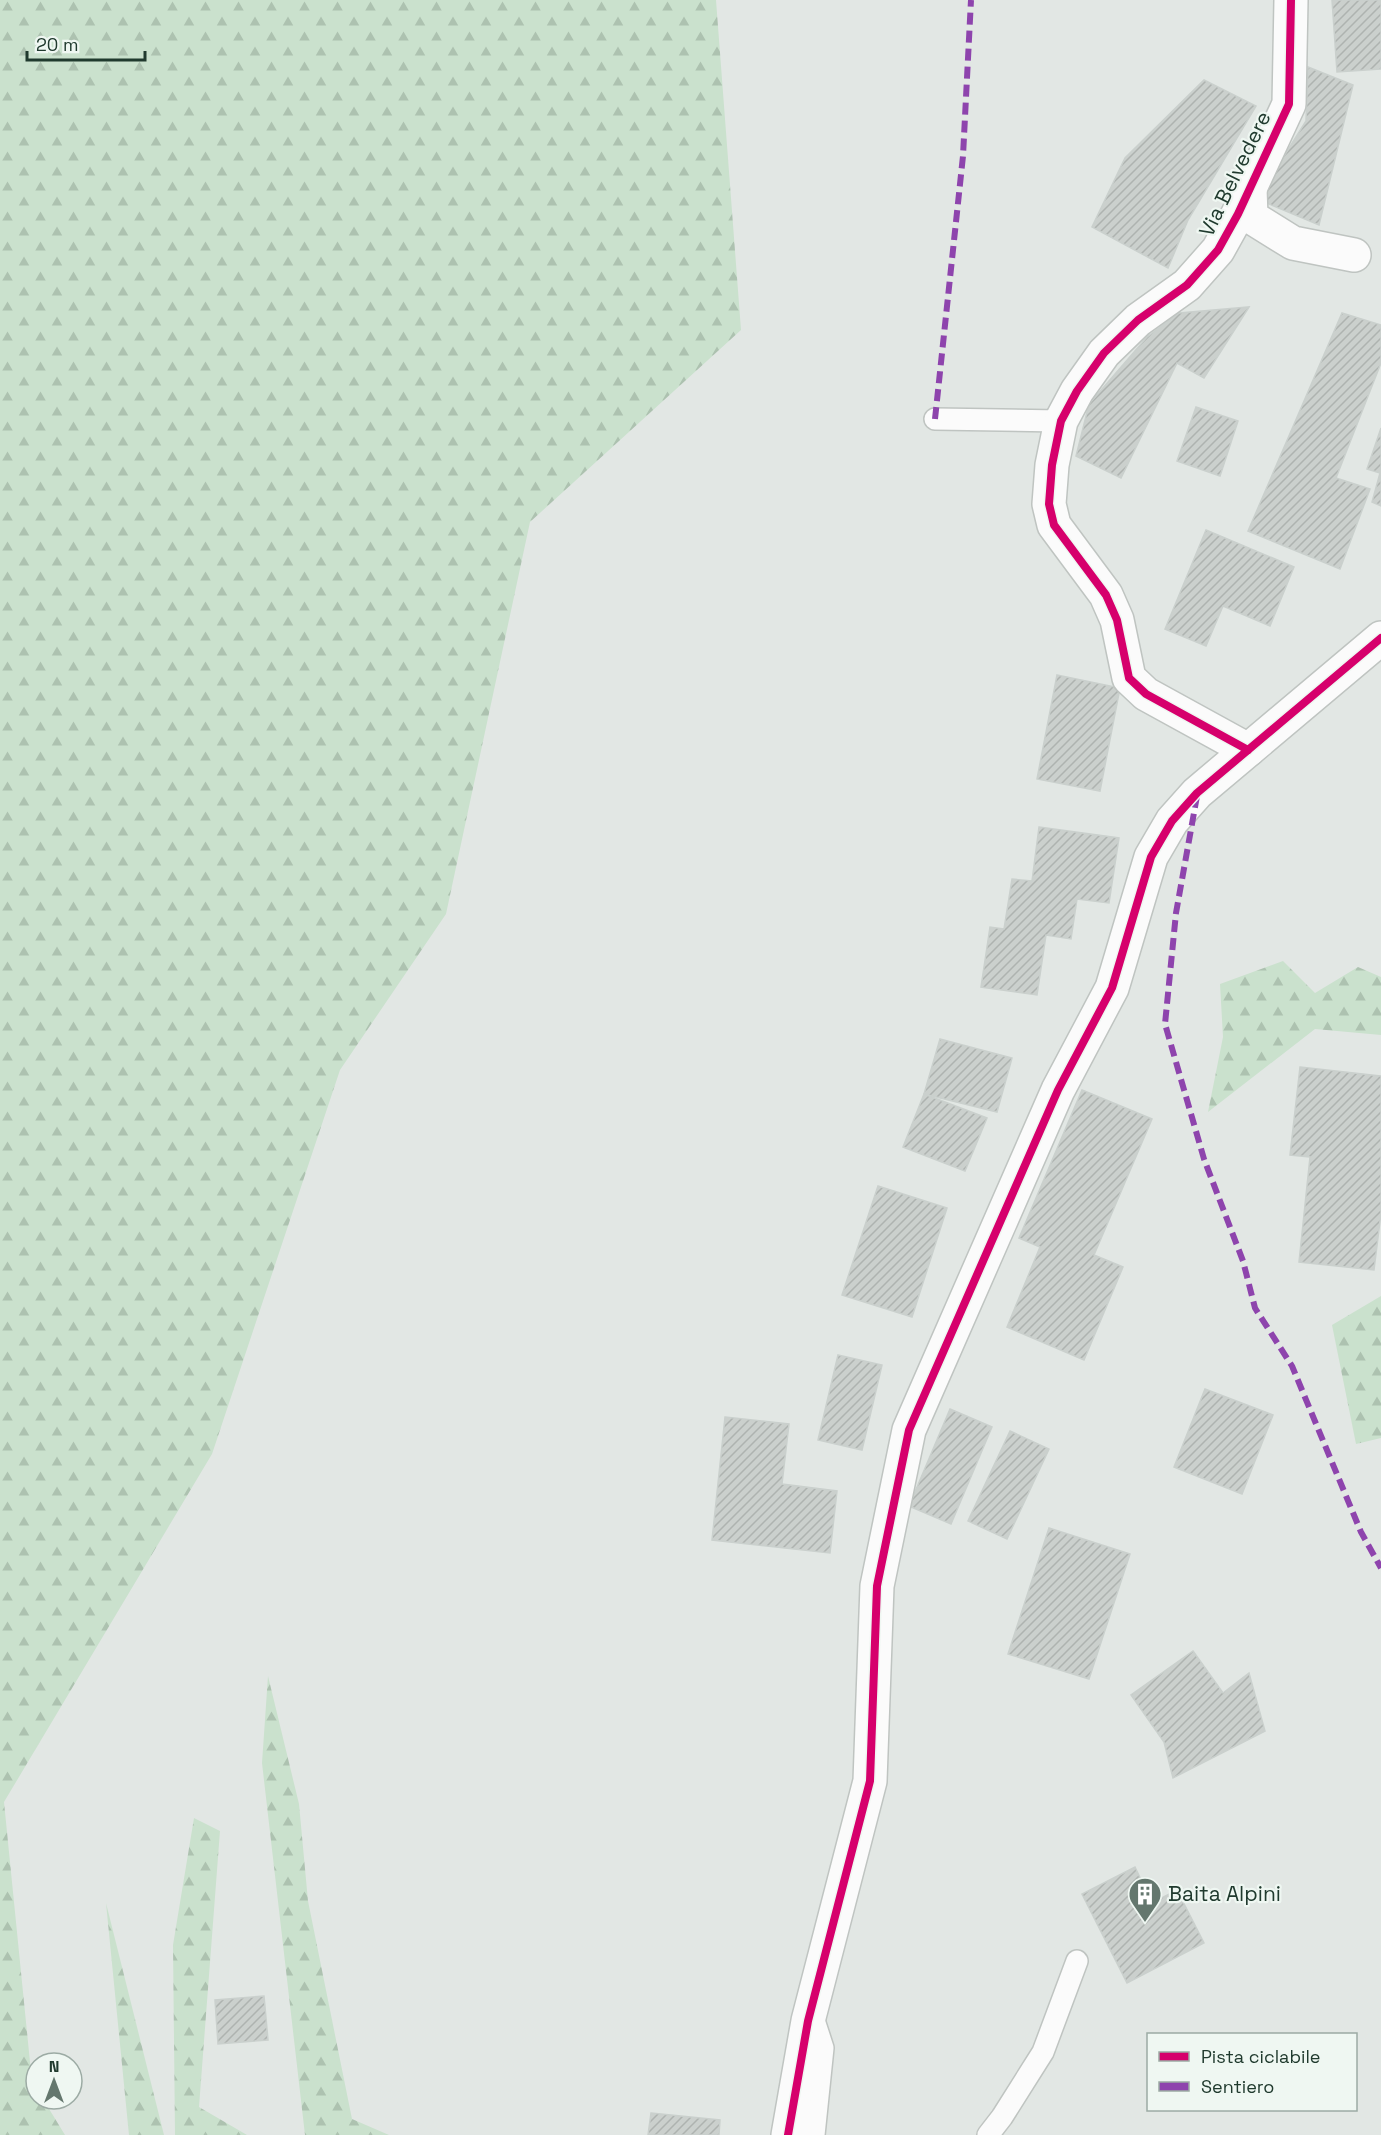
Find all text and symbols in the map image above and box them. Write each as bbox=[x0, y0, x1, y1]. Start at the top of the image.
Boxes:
scale bar bbox=[27, 24, 146, 62]
text: 20 m bbox=[36, 33, 79, 56]
street label: Via Belvedere bbox=[1193, 107, 1277, 241]
building icon: Baita Alpini bbox=[1127, 1876, 1163, 1923]
place label: Baita Alpini bbox=[1168, 1880, 1281, 1907]
legend bbox=[1147, 2033, 1357, 2111]
text: Pista ciclabile bbox=[1201, 2045, 1320, 2068]
north arrow bbox=[24, 2051, 84, 2111]
text: N bbox=[49, 2056, 59, 2077]
text: Sentiero bbox=[1201, 2075, 1274, 2098]

